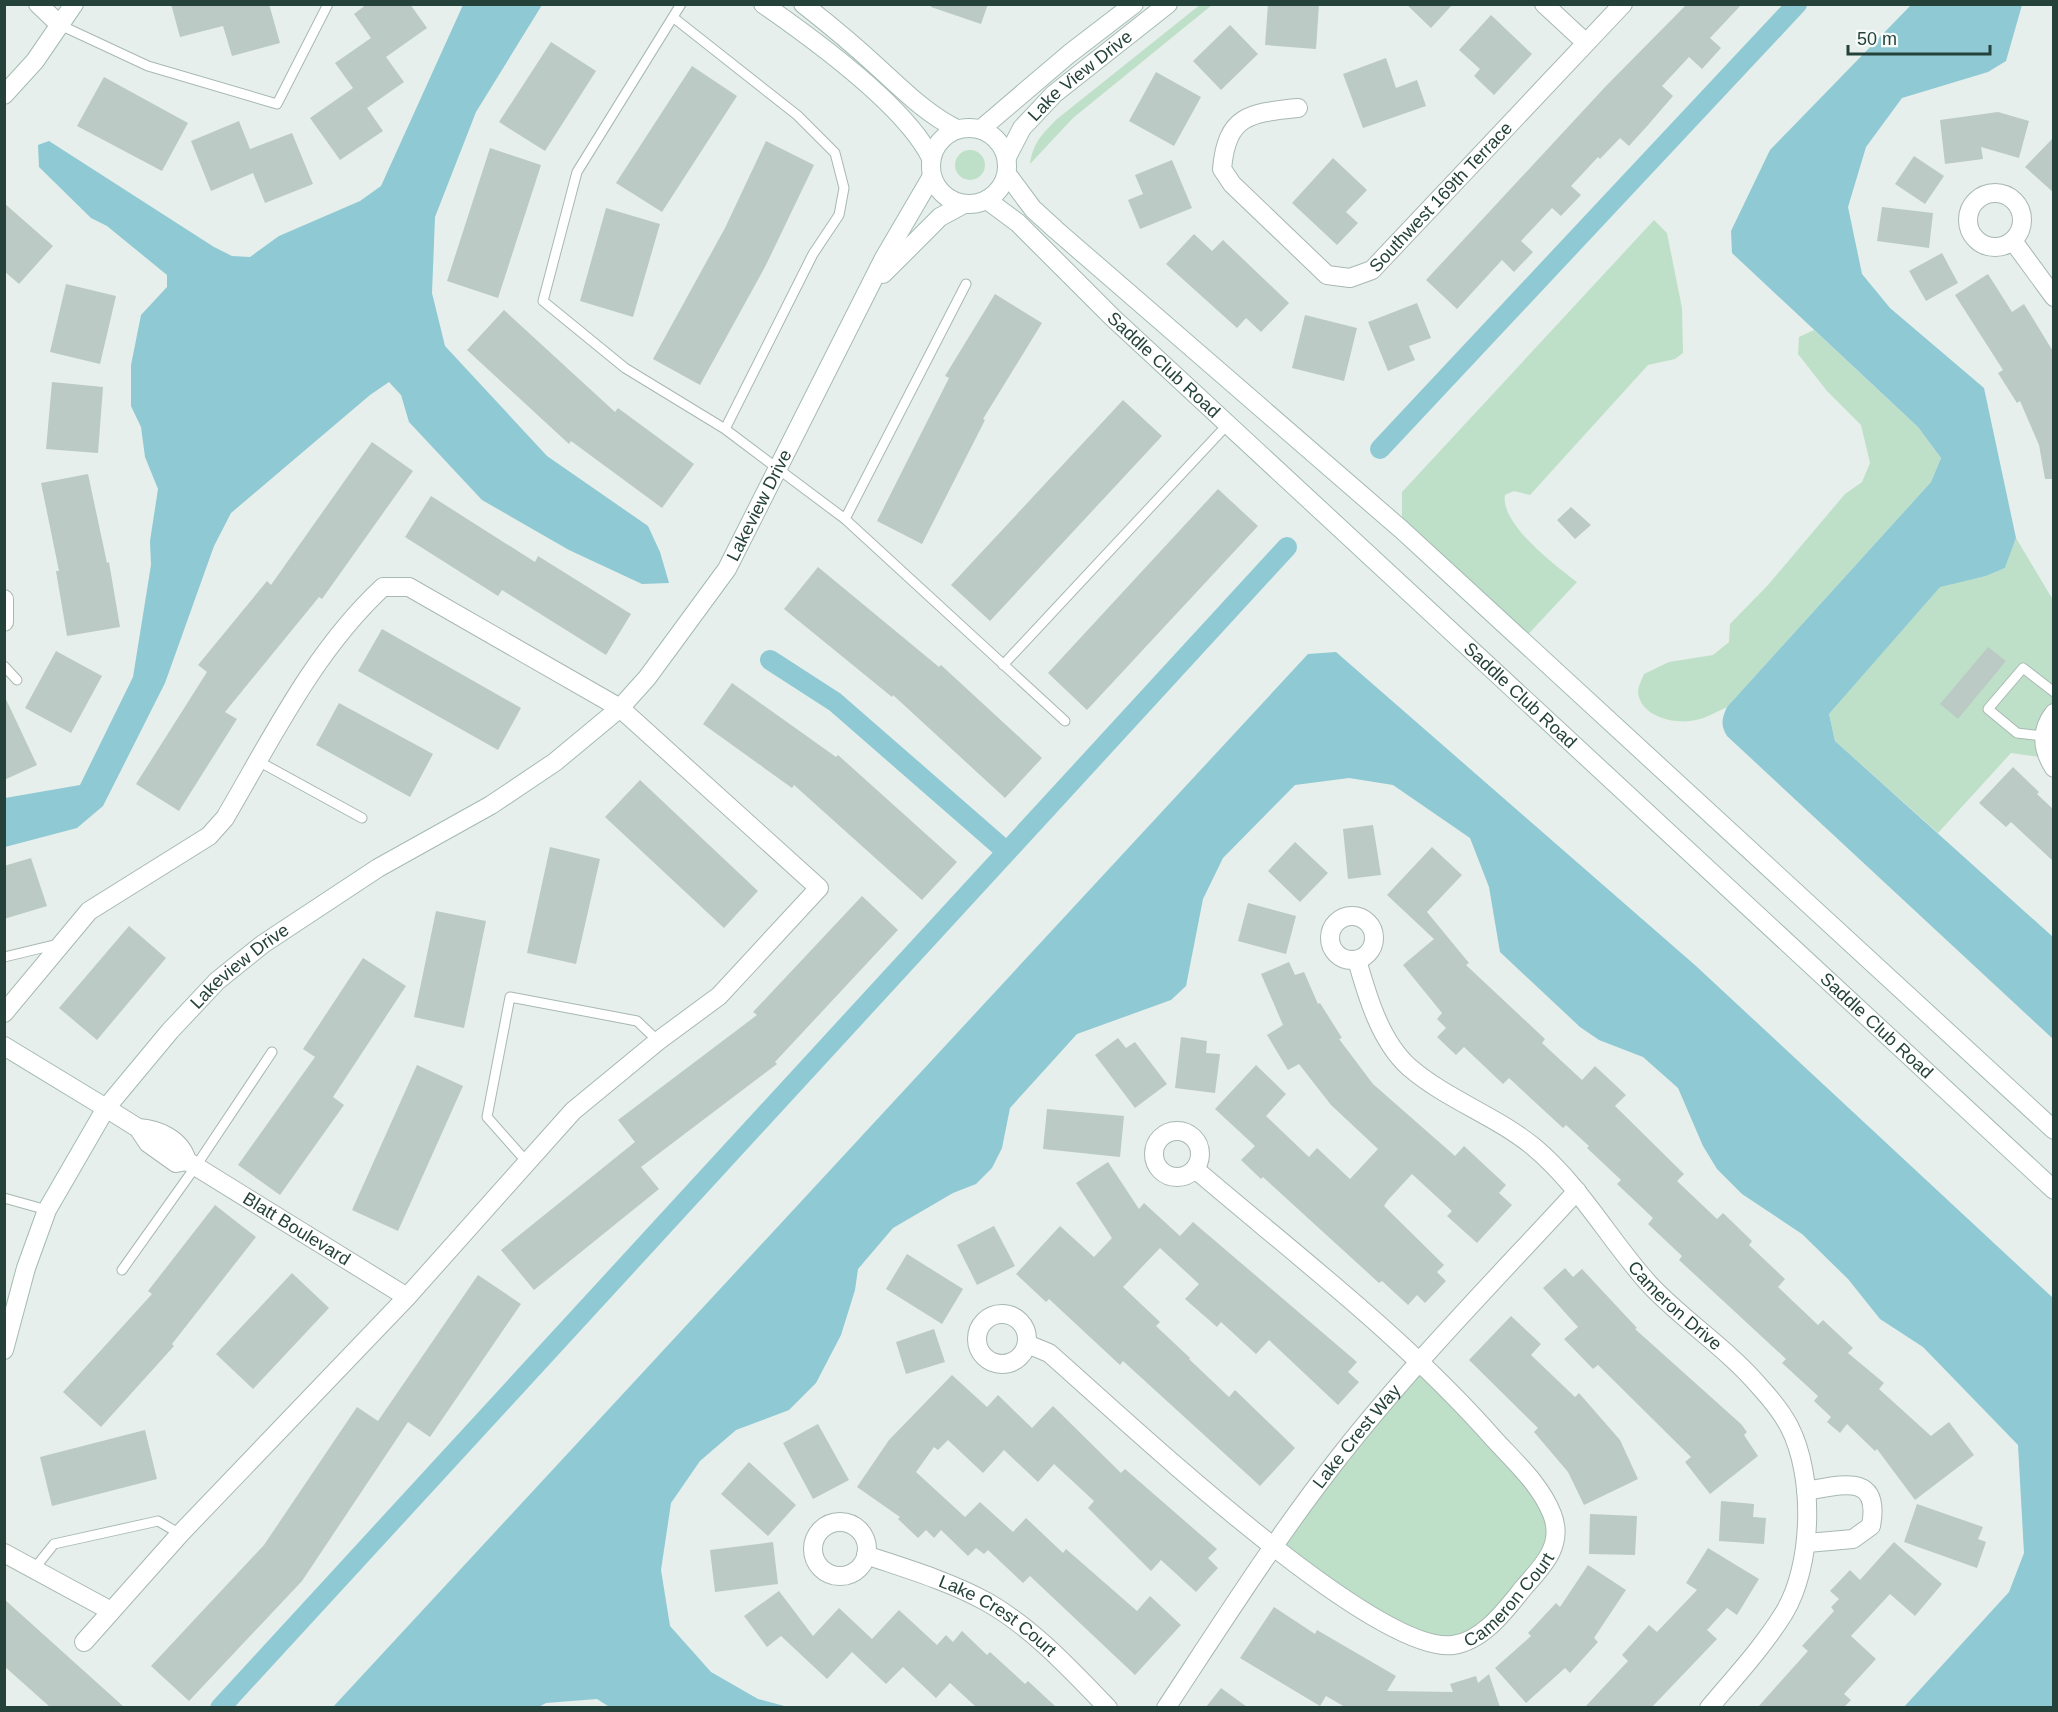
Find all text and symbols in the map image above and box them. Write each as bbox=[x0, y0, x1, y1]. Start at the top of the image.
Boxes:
scale bar bbox=[1848, 18, 1990, 56]
street label: Lake View Drive bbox=[1024, 26, 1136, 125]
text: 50 m bbox=[1857, 29, 1897, 49]
street label: Southwest 169th Terrace bbox=[1365, 118, 1516, 276]
street label: Saddle Club Road bbox=[1103, 308, 1224, 422]
street label: Lakeview Drive bbox=[723, 446, 796, 564]
street label: Saddle Club Road bbox=[1460, 638, 1581, 752]
street label: Lakeview Drive bbox=[186, 920, 293, 1013]
street label: Saddle Club Road bbox=[1816, 969, 1937, 1083]
street label: Blatt Boulevard bbox=[239, 1188, 354, 1269]
street label: Cameron Drive bbox=[1624, 1257, 1726, 1354]
street label: Lake Crest Way bbox=[1309, 1381, 1405, 1492]
street label: Cameron Court bbox=[1461, 1549, 1558, 1651]
street label: Lake Crest Court bbox=[936, 1571, 1060, 1660]

